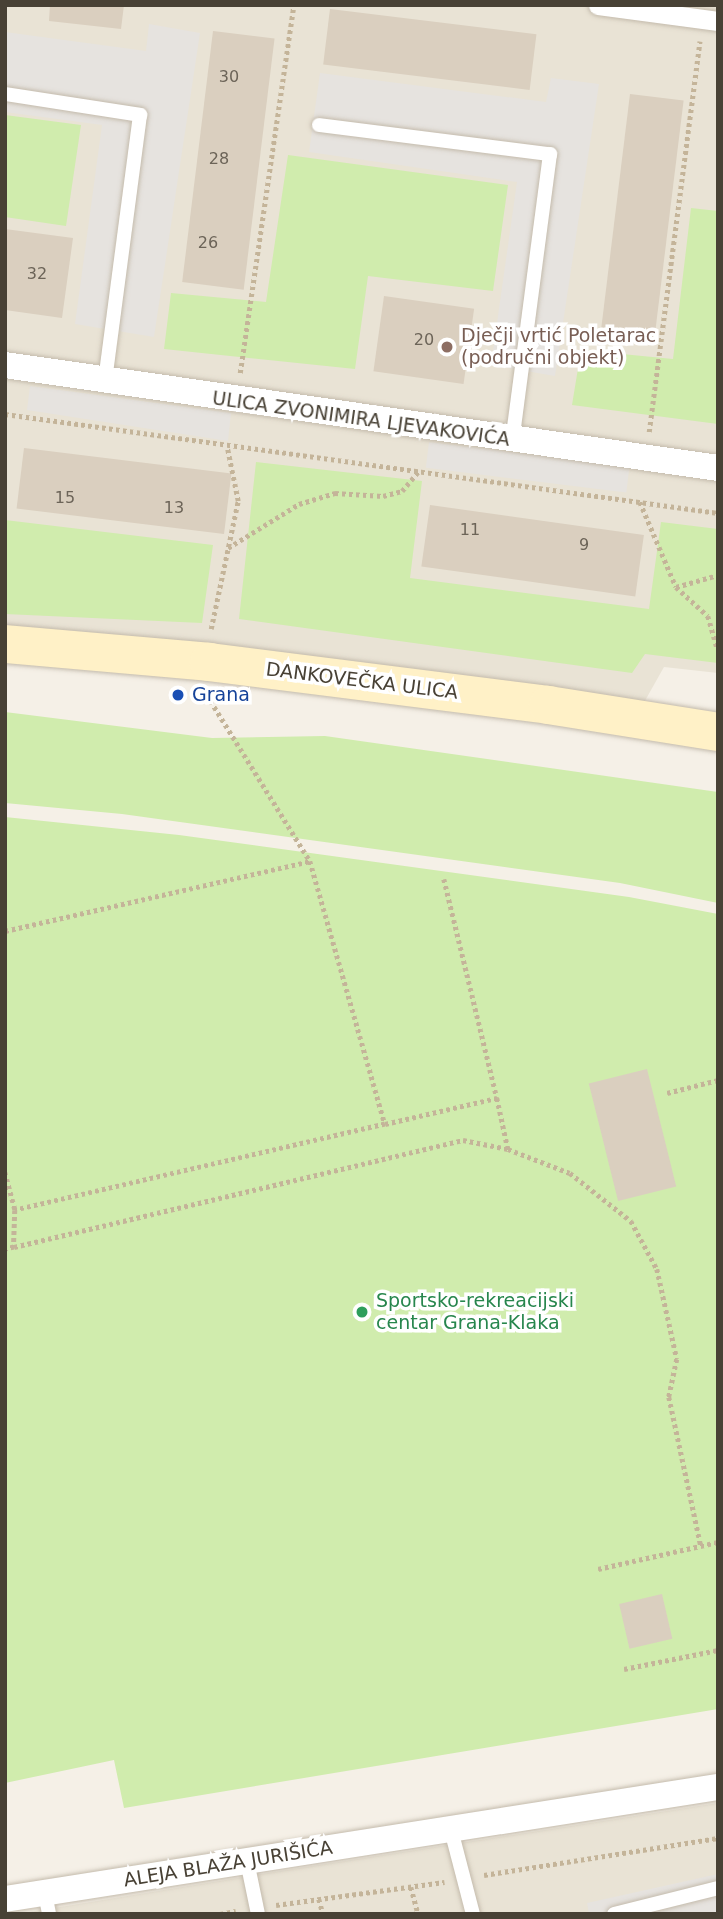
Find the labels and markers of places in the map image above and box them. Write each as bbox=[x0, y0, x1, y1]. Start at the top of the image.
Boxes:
place label: Dječji vrtić Poletarac (područni objekt) bbox=[461, 325, 656, 369]
marker: Dječji vrtić Poletarac (područni objekt) bbox=[439, 339, 455, 355]
place label: Grana bbox=[192, 684, 250, 706]
marker: Grana bbox=[170, 687, 186, 703]
place label: Sportsko-rekreacijski centar Grana-Klaka bbox=[376, 1290, 574, 1334]
marker: Sportsko-rekreacijski centar Grana-Klaka bbox=[354, 1304, 370, 1320]

